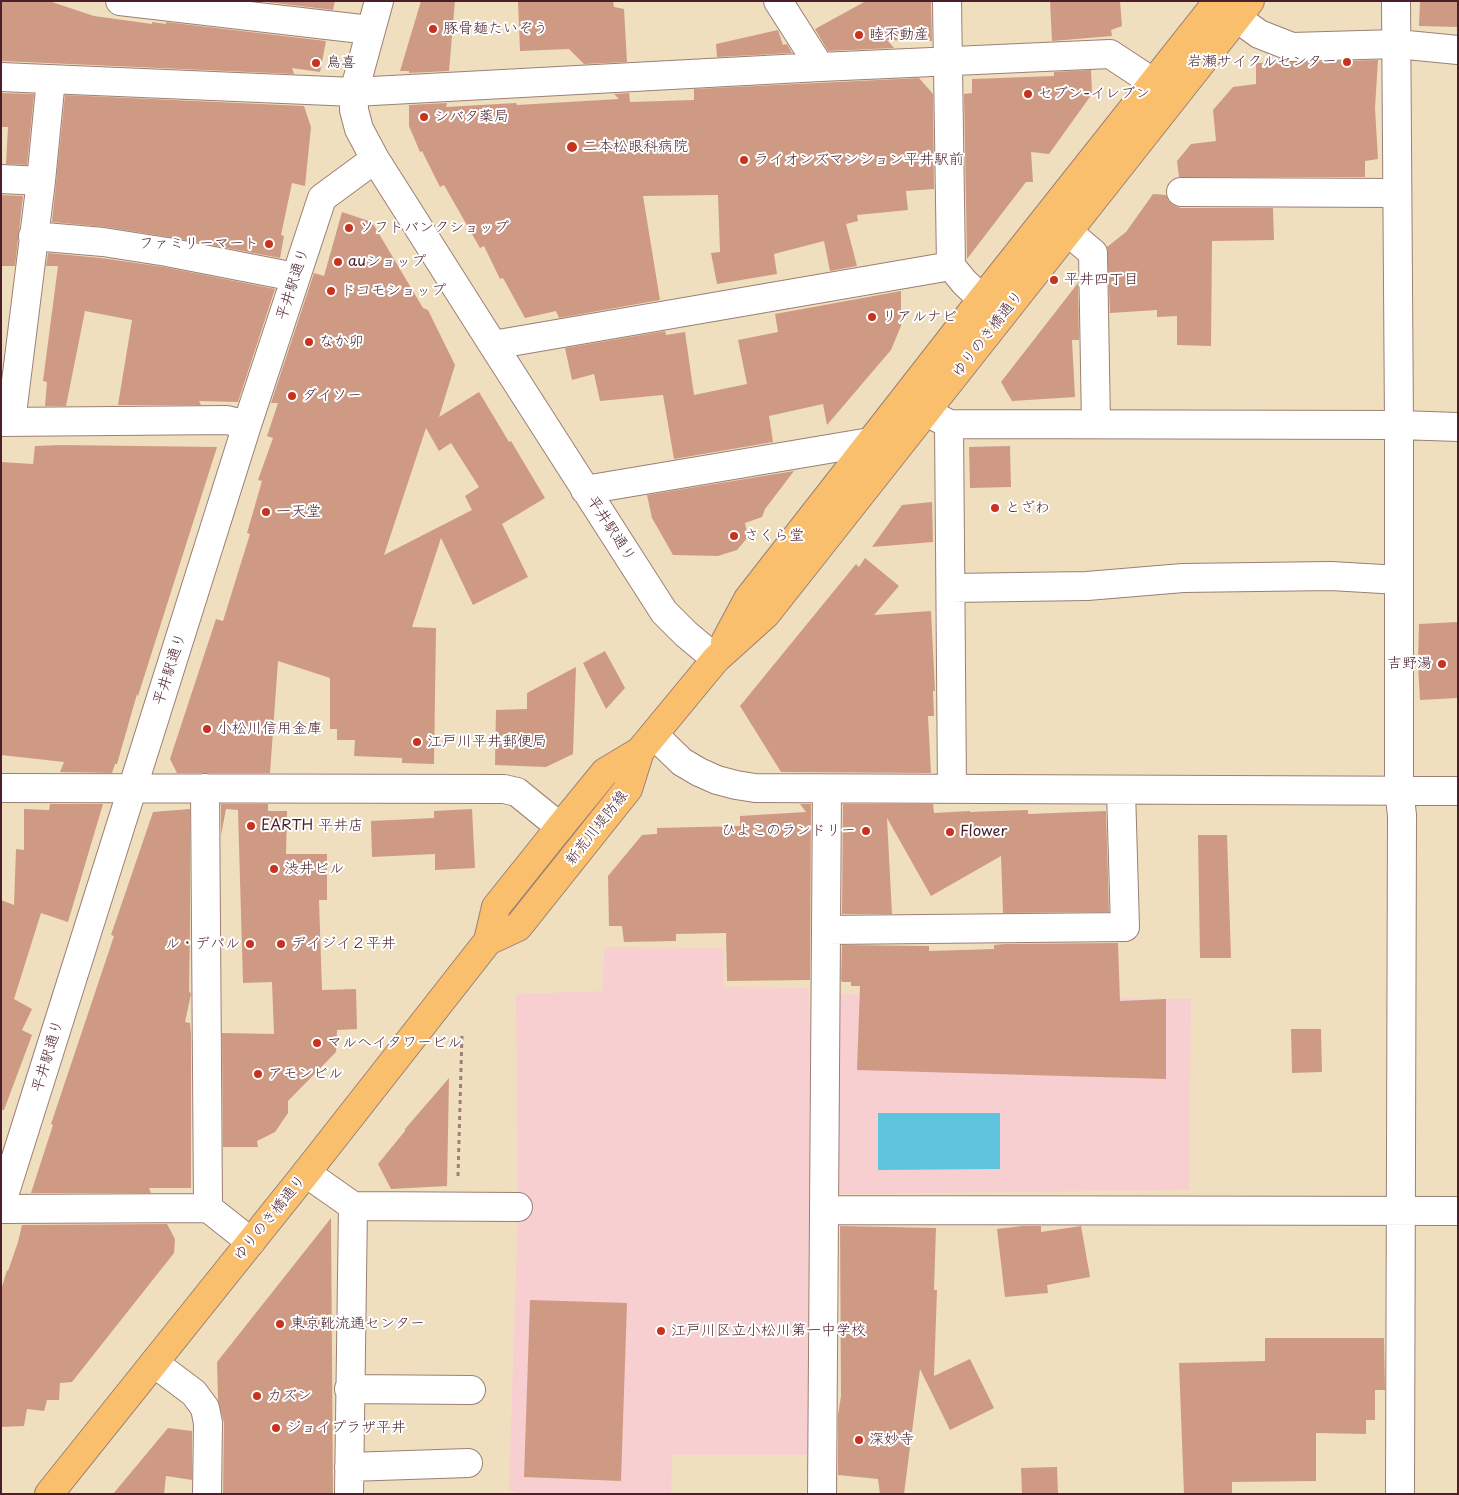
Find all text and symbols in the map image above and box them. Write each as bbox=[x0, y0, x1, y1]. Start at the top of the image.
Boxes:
place label: 豚骨麺たいぞう bbox=[443, 20, 548, 38]
marker: 豚骨麺たいぞう bbox=[427, 23, 439, 35]
place label: 睦不動産 bbox=[869, 26, 929, 44]
marker: 睦不動産 bbox=[853, 29, 865, 41]
place label: 岩瀬サイクルセンター bbox=[1187, 53, 1337, 71]
place label: 鳥喜 bbox=[326, 54, 356, 72]
marker: 岩瀬サイクルセンター bbox=[1341, 56, 1353, 68]
marker: 鳥喜 bbox=[310, 57, 322, 69]
place label: セブン-イレブン bbox=[1038, 85, 1150, 103]
marker: セブン-イレブン bbox=[1022, 88, 1034, 100]
place label: シバタ薬局 bbox=[434, 108, 509, 126]
marker: シバタ薬局 bbox=[418, 111, 430, 123]
place label: 二本松眼科病院 bbox=[583, 138, 688, 156]
marker: 二本松眼科病院 bbox=[565, 140, 579, 154]
place label: ライオンズマンション平井駅前 bbox=[754, 151, 964, 169]
marker: ライオンズマンション平井駅前 bbox=[738, 154, 750, 166]
place label: ソフトバンクショップ bbox=[359, 219, 509, 237]
marker: ソフトバンクショップ bbox=[343, 222, 355, 234]
place label: ファミリーマート bbox=[139, 235, 259, 253]
marker: ファミリーマート bbox=[263, 238, 275, 250]
street label: 平井駅通り bbox=[273, 246, 313, 322]
place label: auショップ bbox=[348, 253, 426, 271]
marker: auショップ bbox=[332, 256, 344, 268]
place label: 平井四丁目 bbox=[1064, 271, 1139, 289]
marker: 平井四丁目 bbox=[1048, 274, 1060, 286]
place label: ドコモショップ bbox=[341, 282, 446, 300]
marker: ドコモショップ bbox=[325, 285, 337, 297]
street label: ゆりのき橋通り bbox=[949, 287, 1027, 381]
place label: リアルナビ bbox=[882, 308, 957, 326]
marker: リアルナビ bbox=[866, 311, 878, 323]
place label: なか卯 bbox=[319, 333, 364, 351]
marker: なか卯 bbox=[303, 336, 315, 348]
place label: ダイソー bbox=[302, 387, 362, 405]
marker: ダイソー bbox=[286, 390, 298, 402]
street label: 平井駅通り bbox=[583, 493, 639, 565]
place label: とざわ bbox=[1005, 499, 1050, 517]
marker: とざわ bbox=[989, 502, 1001, 514]
place label: 一天堂 bbox=[276, 503, 321, 521]
marker: 一天堂 bbox=[260, 506, 272, 518]
place label: さくら堂 bbox=[744, 527, 804, 545]
marker: さくら堂 bbox=[728, 530, 740, 542]
street label: 平井駅通り bbox=[150, 631, 190, 707]
place label: 吉野湯 bbox=[1387, 655, 1432, 673]
marker: 吉野湯 bbox=[1436, 658, 1448, 670]
place label: 小松川信用金庫 bbox=[217, 720, 322, 738]
marker: 小松川信用金庫 bbox=[201, 723, 213, 735]
place label: 江戸川平井郵便局 bbox=[427, 733, 547, 751]
marker: 江戸川平井郵便局 bbox=[411, 736, 423, 748]
street label: 新荒川堤防線 bbox=[562, 787, 632, 869]
place label: EARTH 平井店 bbox=[261, 817, 363, 835]
marker: EARTH 平井店 bbox=[245, 820, 257, 832]
place label: ひよこのランドリー bbox=[721, 822, 856, 840]
place label: Flower bbox=[960, 823, 1007, 841]
marker: ひよこのランドリー bbox=[860, 825, 872, 837]
marker: Flower bbox=[944, 826, 956, 838]
place label: 渋井ビル bbox=[284, 860, 344, 878]
marker: 渋井ビル bbox=[268, 863, 280, 875]
place label: ル・デパル bbox=[165, 935, 240, 953]
place label: デイジイ２平井 bbox=[291, 935, 396, 953]
marker: ル・デパル bbox=[244, 938, 256, 950]
marker: デイジイ２平井 bbox=[275, 938, 287, 950]
street label: 平井駅通り bbox=[28, 1018, 68, 1094]
place label: マルヘイタワービル bbox=[327, 1034, 462, 1052]
marker: マルヘイタワービル bbox=[311, 1037, 323, 1049]
place label: アモンビル bbox=[268, 1065, 343, 1083]
marker: アモンビル bbox=[252, 1068, 264, 1080]
street label: ゆりのき橋通り bbox=[230, 1172, 310, 1264]
place label: 東京靴流通センター bbox=[290, 1315, 425, 1333]
marker: 東京靴流通センター bbox=[274, 1318, 286, 1330]
place label: 江戸川区立小松川第一中学校 bbox=[671, 1322, 866, 1340]
marker: 江戸川区立小松川第一中学校 bbox=[655, 1325, 667, 1337]
place label: カズン bbox=[267, 1387, 312, 1405]
marker: カズン bbox=[251, 1390, 263, 1402]
place label: ジョイプラザ平井 bbox=[286, 1419, 406, 1437]
marker: ジョイプラザ平井 bbox=[270, 1422, 282, 1434]
place label: 深妙寺 bbox=[869, 1431, 914, 1449]
marker: 深妙寺 bbox=[853, 1434, 865, 1446]

